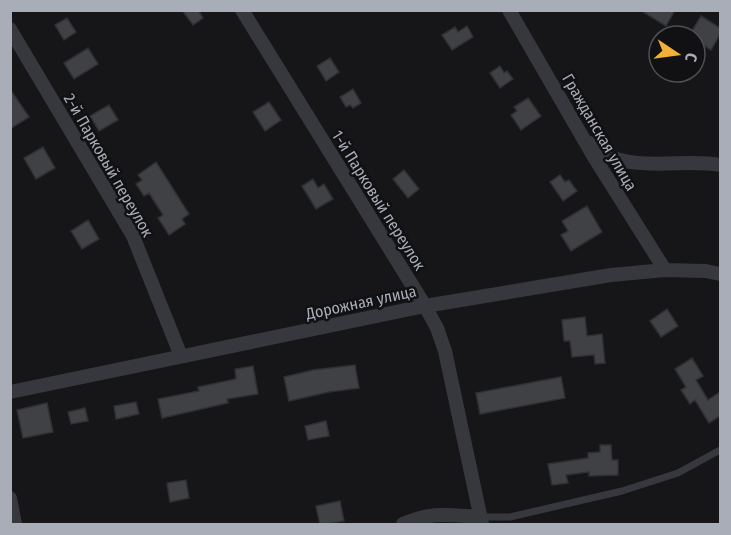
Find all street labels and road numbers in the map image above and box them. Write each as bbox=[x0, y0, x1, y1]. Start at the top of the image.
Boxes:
street label: Гражданская улица bbox=[558, 70, 641, 194]
street label: 2-й Парковый переулок bbox=[60, 90, 158, 241]
street label: 1-й Парковый переулок bbox=[328, 127, 430, 274]
street label: Дорожная улица bbox=[303, 281, 418, 324]

